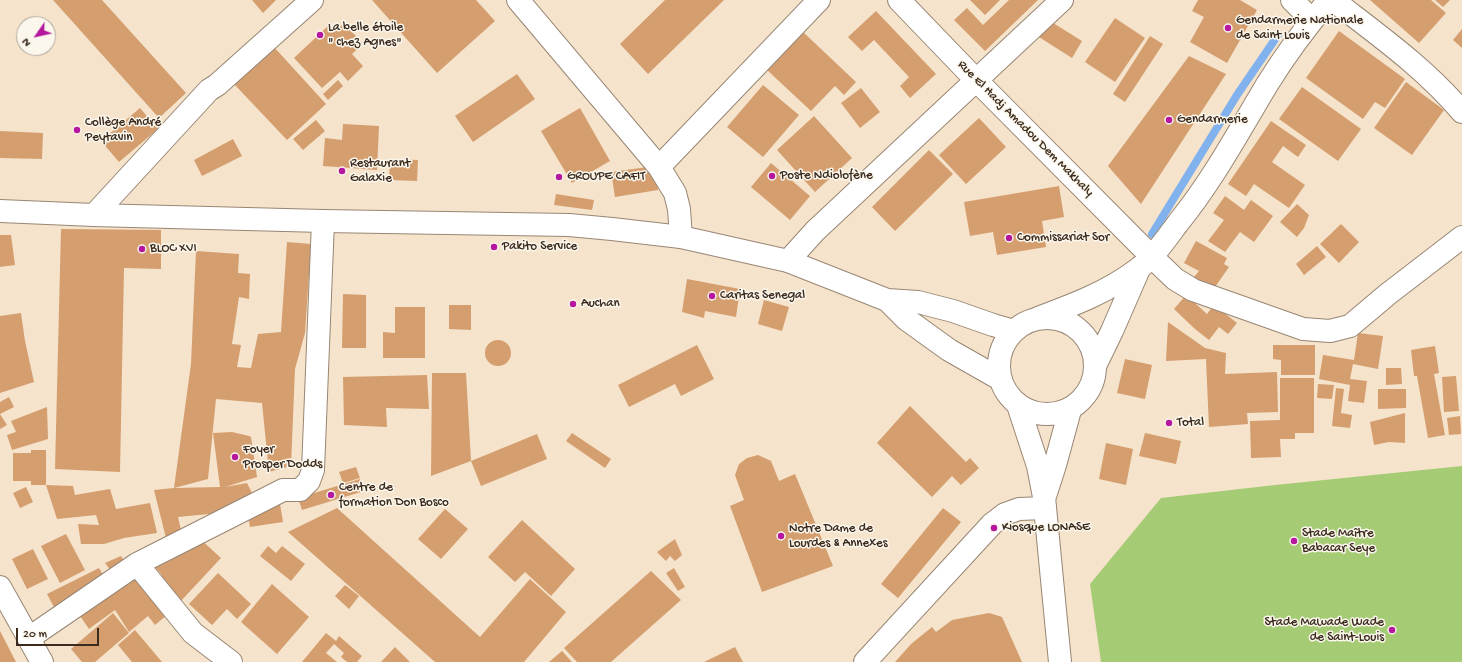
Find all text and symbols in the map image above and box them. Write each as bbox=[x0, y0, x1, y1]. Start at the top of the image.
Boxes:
place label: Gendarmerie Nationale de Saint Louis bbox=[1236, 13, 1363, 44]
north arrow bbox=[16, 16, 56, 56]
place label: La belle étoile " chez Agnes" bbox=[328, 20, 403, 51]
marker: Gendarmerie Nationale de Saint Louis bbox=[1223, 23, 1233, 33]
marker: La belle étoile " chez Agnes" bbox=[315, 30, 325, 40]
text: N bbox=[20, 36, 34, 48]
street label: Rue El Hadj Amadou Dem Makhaly bbox=[954, 58, 1096, 200]
place label: Gendarmerie bbox=[1177, 112, 1248, 128]
place label: Collège André Peytavin bbox=[85, 115, 161, 146]
marker: Gendarmerie bbox=[1164, 115, 1174, 125]
marker: Collège André Peytavin bbox=[72, 125, 82, 135]
place label: Restaurant Galaxie bbox=[350, 156, 410, 187]
marker: Restaurant Galaxie bbox=[337, 166, 347, 176]
place label: Poste Ndiolofène bbox=[780, 168, 873, 184]
place label: GROUPE CAFIT bbox=[567, 169, 645, 185]
marker: Poste Ndiolofène bbox=[767, 171, 777, 181]
marker: GROUPE CAFIT bbox=[554, 172, 564, 182]
place label: Commissariat Sor bbox=[1017, 230, 1109, 246]
marker: Commissariat Sor bbox=[1004, 233, 1014, 243]
place label: Pakito Service bbox=[502, 239, 577, 255]
place label: BLOC XVI bbox=[150, 241, 197, 257]
marker: Pakito Service bbox=[489, 242, 499, 252]
marker: BLOC XVI bbox=[137, 244, 147, 254]
place label: Caritas Senegal bbox=[720, 288, 805, 304]
marker: Caritas Senegal bbox=[707, 291, 717, 301]
place label: Auchan bbox=[581, 296, 620, 312]
marker: Auchan bbox=[568, 299, 578, 309]
place label: Total bbox=[1177, 415, 1204, 431]
marker: Total bbox=[1164, 418, 1174, 428]
place label: Foyer Prosper Dodds bbox=[243, 442, 322, 473]
marker: Foyer Prosper Dodds bbox=[230, 452, 240, 462]
place label: Centre de formation Don Bosco bbox=[339, 480, 449, 511]
marker: Centre de formation Don Bosco bbox=[326, 490, 336, 500]
place label: Kiosque LONASE bbox=[1002, 520, 1090, 536]
place label: Notre Dame de Lourdes & Annexes bbox=[789, 521, 888, 552]
marker: Kiosque LONASE bbox=[989, 523, 999, 533]
place label: Stade Maître Babacar Seye bbox=[1302, 526, 1375, 557]
marker: Notre Dame de Lourdes & Annexes bbox=[776, 531, 786, 541]
marker: Stade Maître Babacar Seye bbox=[1289, 536, 1299, 546]
place label: Stade Mawade Wade de Saint-Louis bbox=[1265, 615, 1384, 646]
scale bar bbox=[18, 620, 101, 646]
marker: Stade Mawade Wade de Saint-Louis bbox=[1387, 625, 1397, 635]
text: 20 m bbox=[23, 628, 47, 642]

